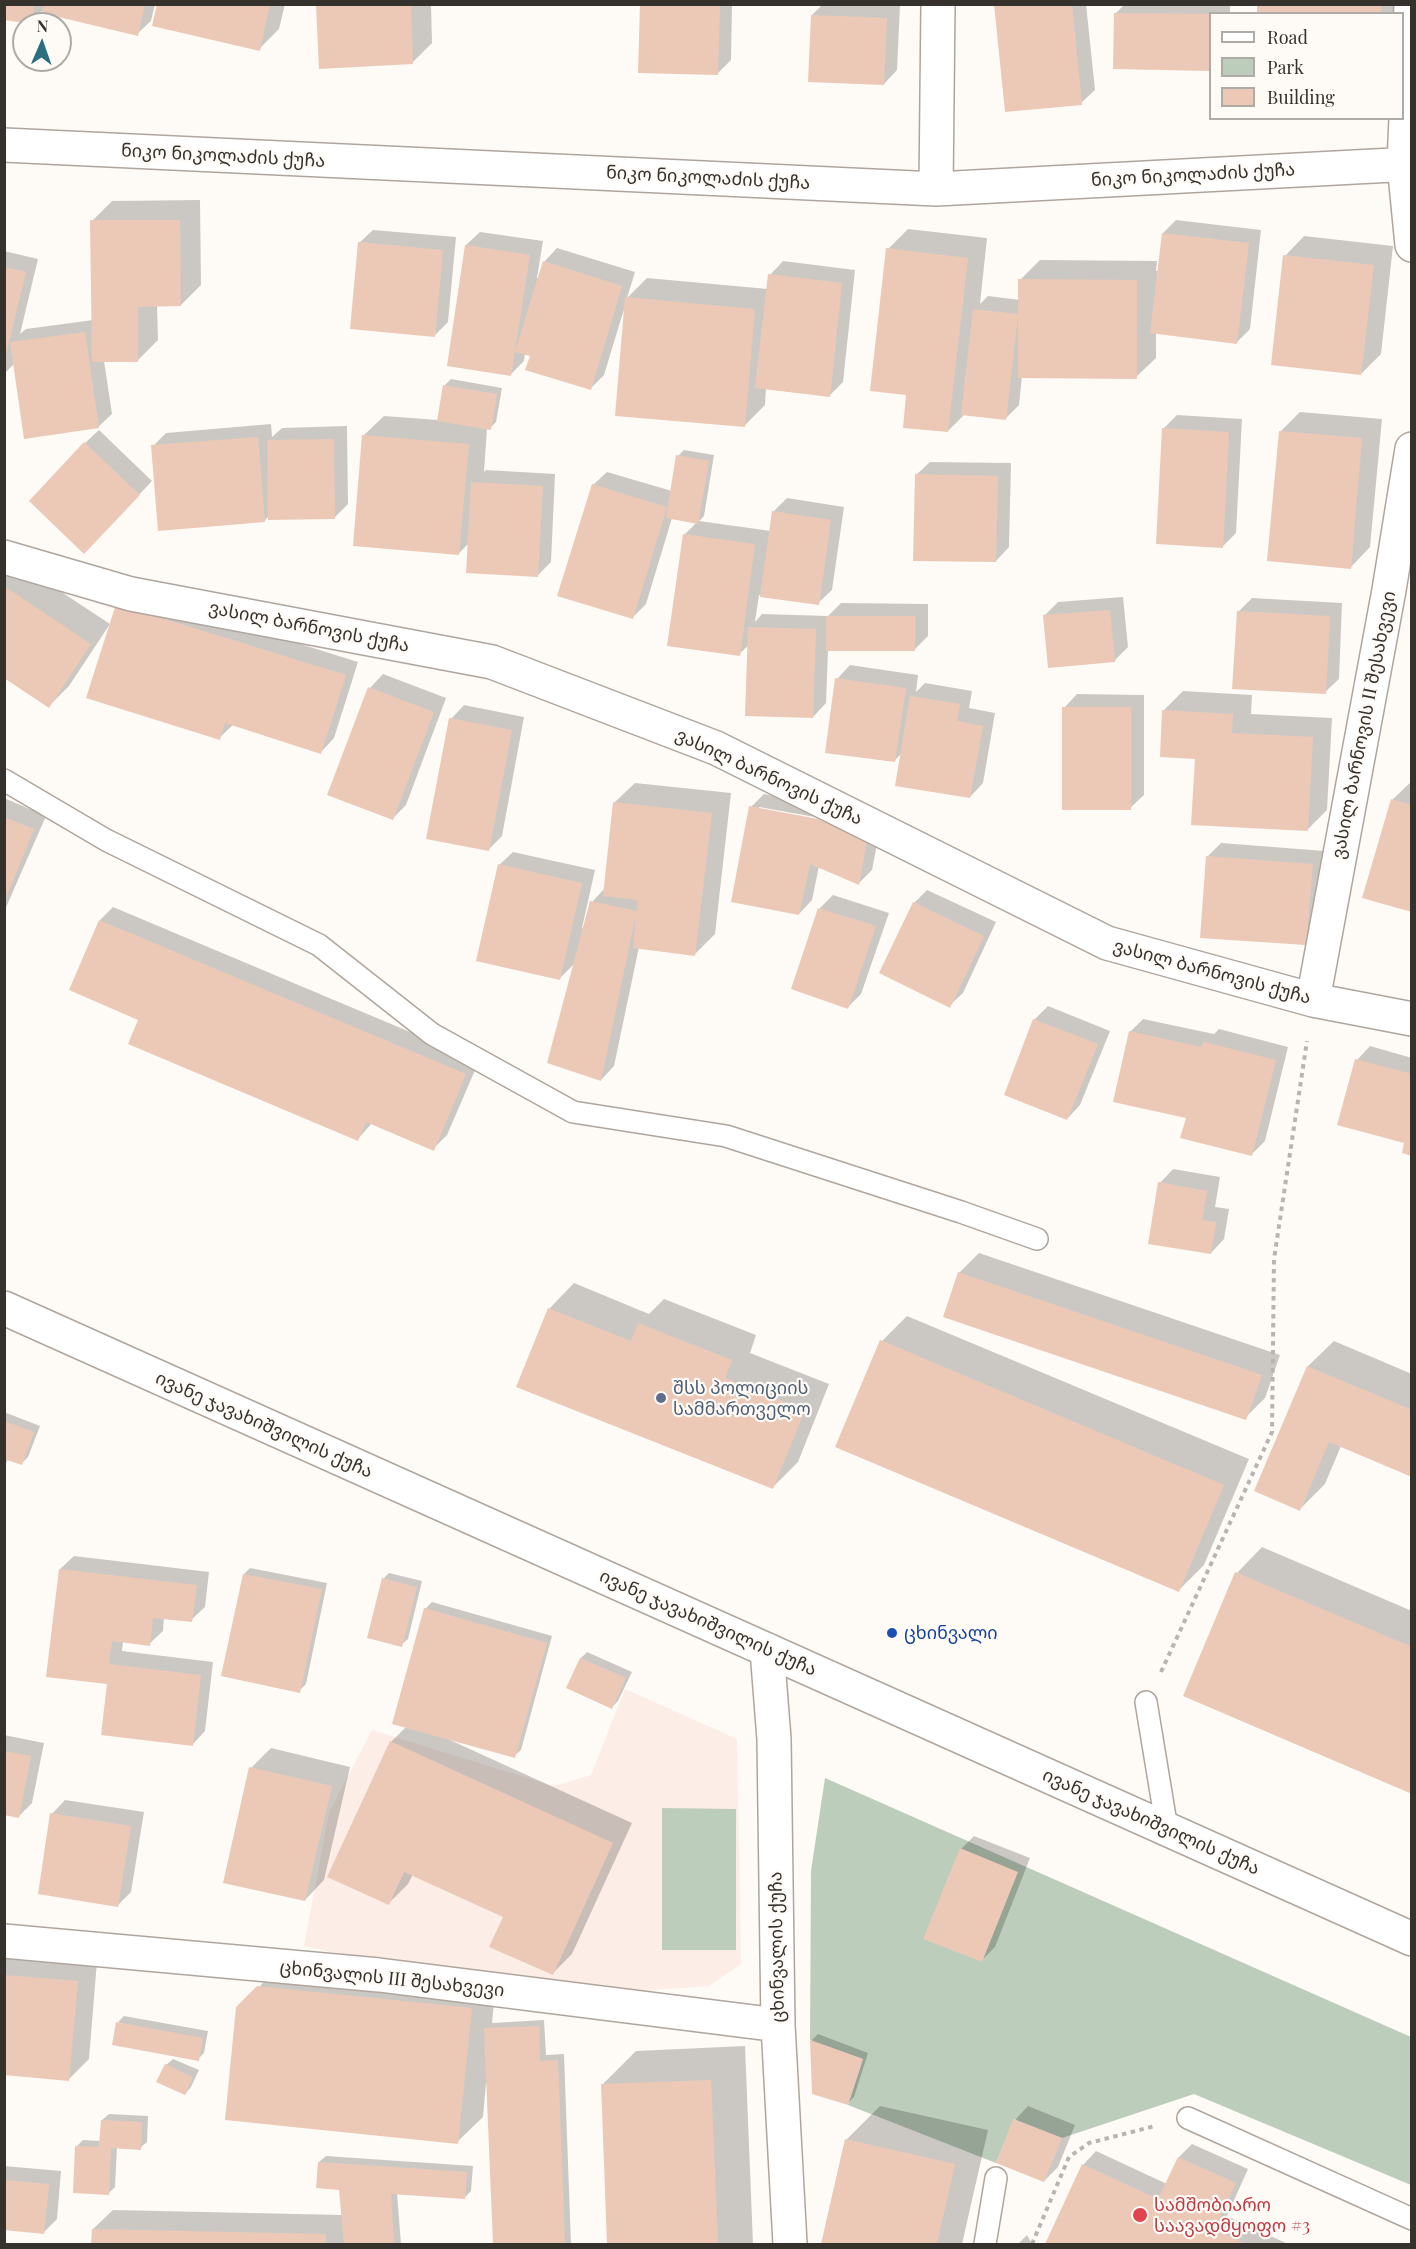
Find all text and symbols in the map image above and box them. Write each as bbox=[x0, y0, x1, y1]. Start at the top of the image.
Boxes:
north arrow bbox=[12, 12, 72, 72]
legend bbox=[1209, 12, 1404, 120]
text: N bbox=[36, 15, 49, 36]
text: Road bbox=[1267, 25, 1308, 49]
text: Park bbox=[1267, 55, 1304, 79]
text: Building bbox=[1267, 85, 1335, 109]
street label: ნიკო ნიკოლაძის ქუჩა bbox=[120, 140, 326, 172]
street label: ნიკო ნიკოლაძის ქუჩა bbox=[1090, 159, 1296, 191]
street label: ნიკო ნიკოლაძის ქუჩა bbox=[605, 162, 811, 194]
street label: ვასილ ბარნოვის II შესახვევი bbox=[1327, 589, 1401, 861]
street label: ვასილ ბარნოვის ქუჩა bbox=[207, 597, 411, 657]
street label: ვასილ ბარნოვის ქუჩა bbox=[672, 724, 866, 830]
street label: ვასილ ბარნოვის ქუჩა bbox=[1111, 935, 1313, 1009]
street label: ივანე ჯავახიშვილის ქუჩა bbox=[152, 1367, 376, 1483]
place label: შსს პოლიციის სამმართველო bbox=[673, 1377, 811, 1420]
marker: შსს პოლიციის სამმართველო bbox=[654, 1391, 668, 1405]
street label: ივანე ჯავახიშვილის ქუჩა bbox=[596, 1565, 820, 1681]
place label: ცხინვალი bbox=[904, 1622, 998, 1644]
marker: ცხინვალი bbox=[885, 1626, 899, 1640]
street label: ივანე ჯავახიშვილის ქუჩა bbox=[1039, 1764, 1263, 1880]
street label: ცხინვალის ქუჩა bbox=[765, 1871, 789, 2023]
street label: ცხინვალის III შესახვევი bbox=[279, 1956, 505, 2002]
place label: სამშობიარო საავადმყოფო #3 bbox=[1154, 2194, 1310, 2236]
marker: სამშობიარო საავადმყოფო #3 bbox=[1131, 2206, 1149, 2224]

